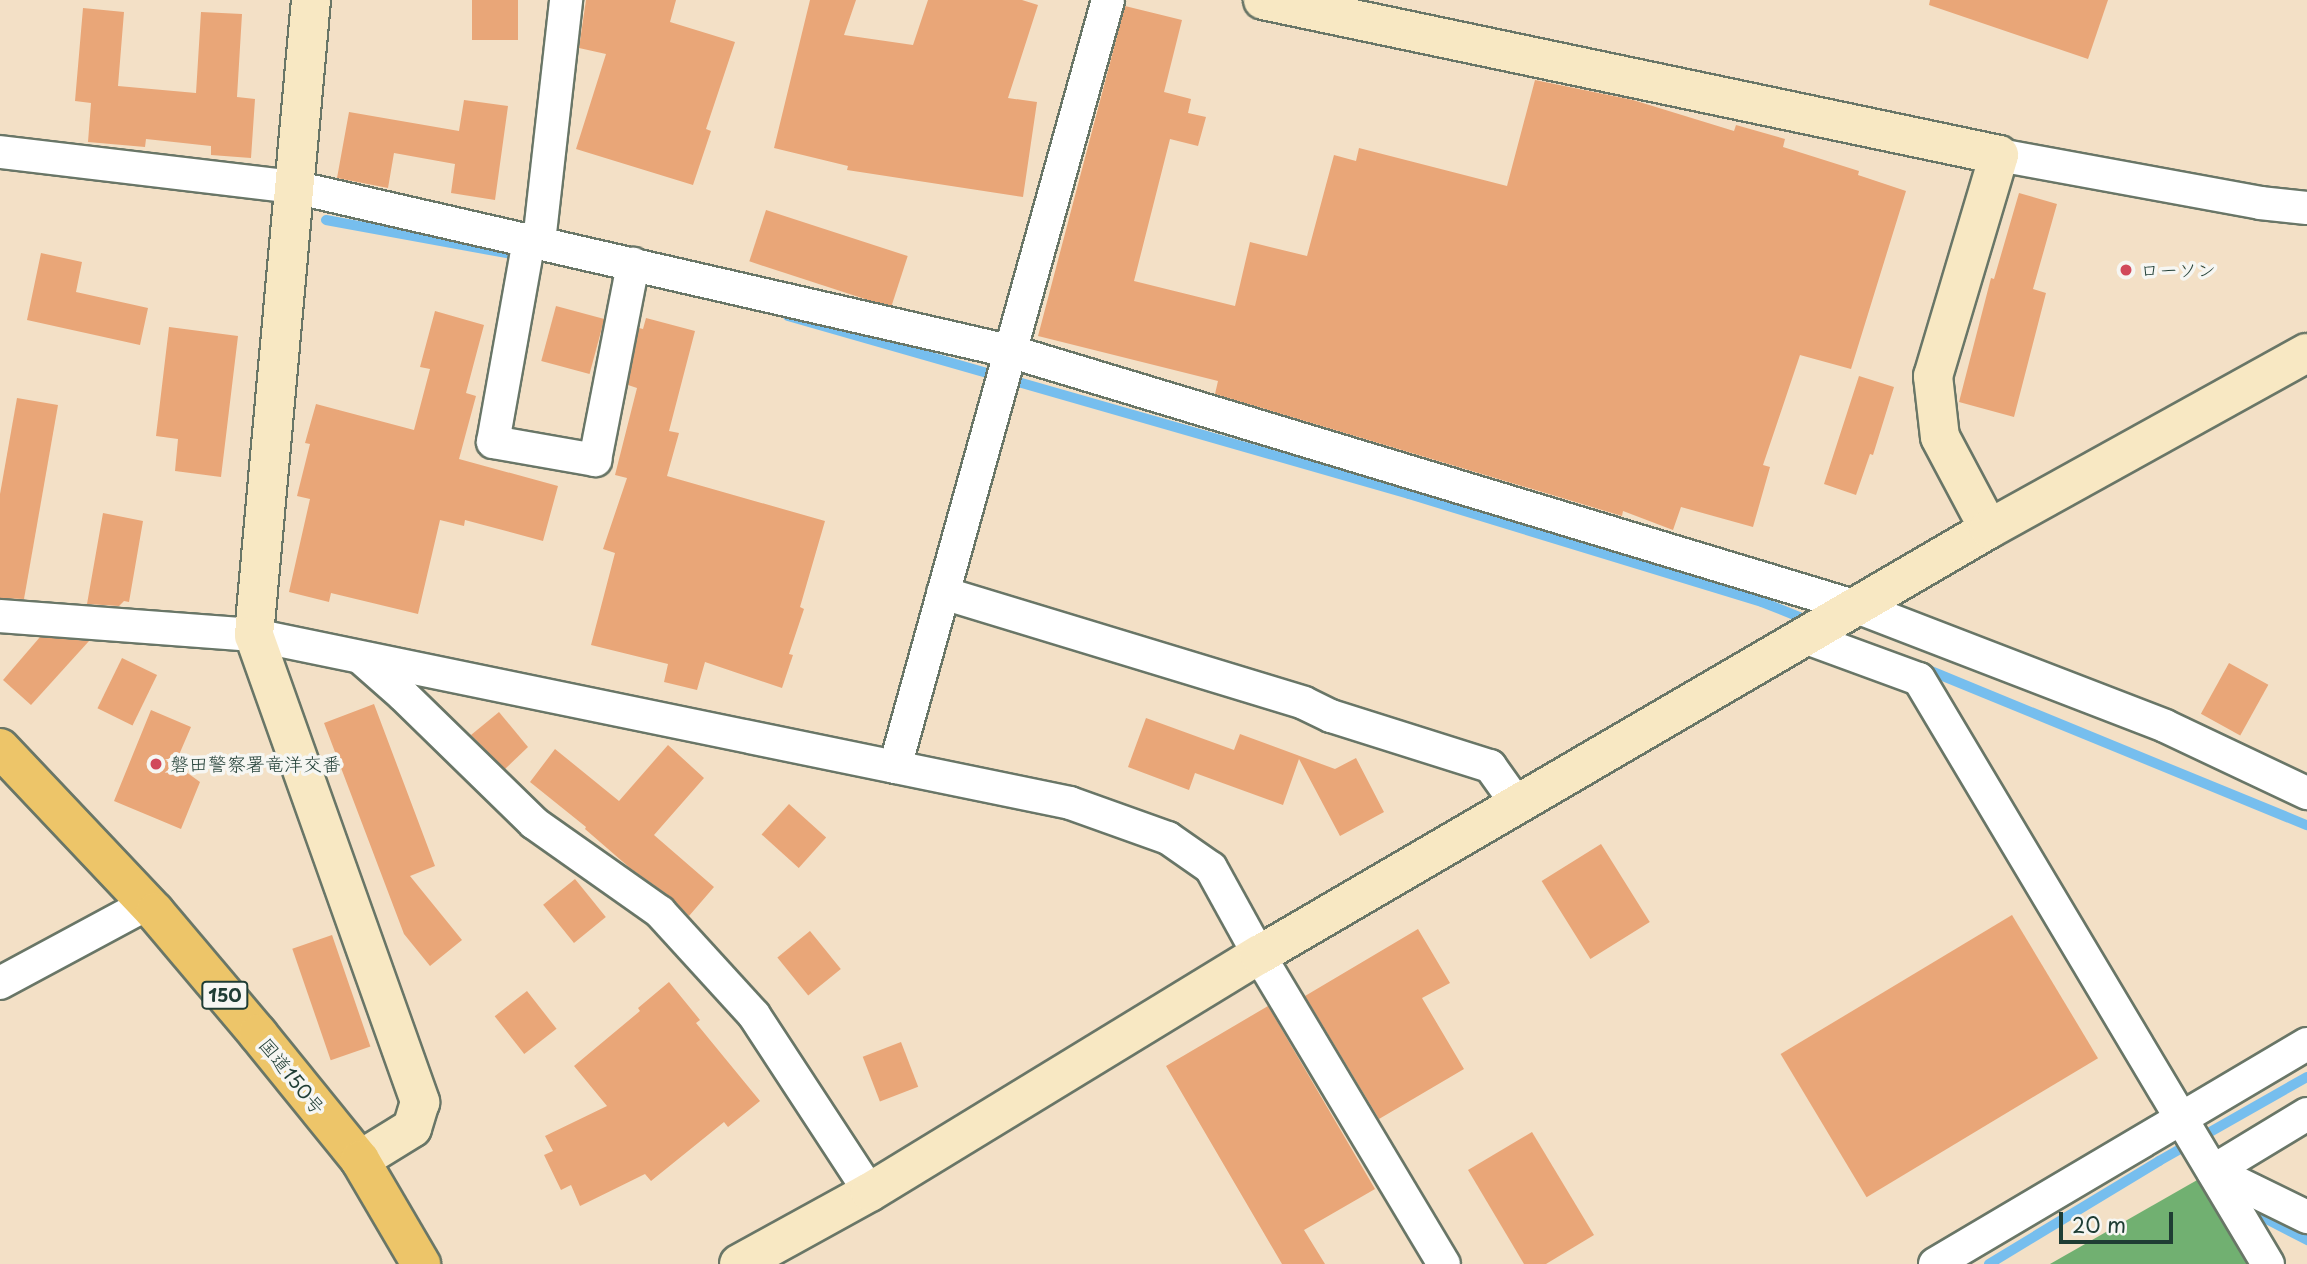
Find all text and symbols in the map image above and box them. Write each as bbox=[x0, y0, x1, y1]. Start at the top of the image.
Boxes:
place label: ローソン bbox=[2140, 259, 2216, 281]
marker: ローソン bbox=[2118, 262, 2134, 278]
place label: 磐田警察署竜洋交番 bbox=[170, 753, 341, 775]
marker: 磐田警察署竜洋交番 bbox=[148, 756, 164, 772]
road number: 150 bbox=[201, 980, 250, 1010]
street label: 国道150号 bbox=[254, 1033, 330, 1119]
scale bar bbox=[2062, 1198, 2176, 1242]
text: 20 m bbox=[2072, 1208, 2126, 1240]

